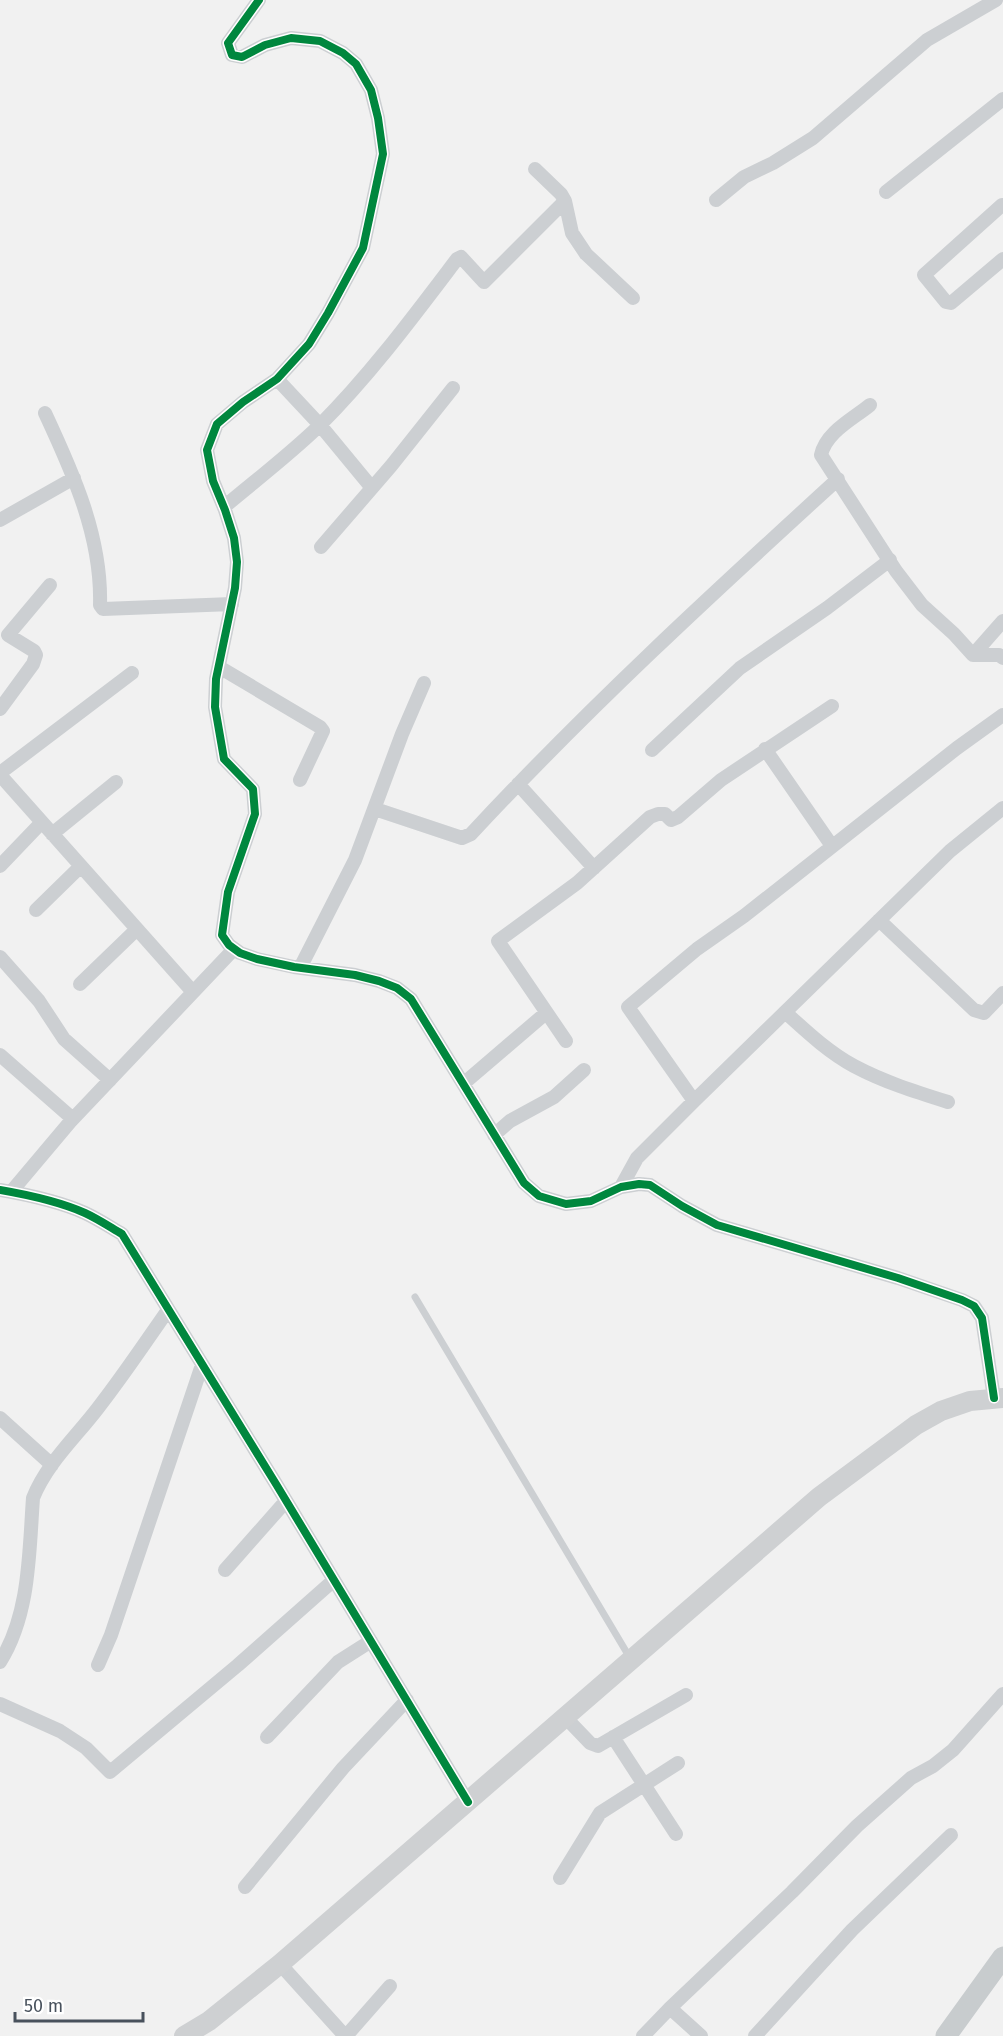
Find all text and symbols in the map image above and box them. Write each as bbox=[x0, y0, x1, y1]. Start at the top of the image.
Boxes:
scale bar bbox=[15, 1985, 142, 2023]
text: 50 m bbox=[24, 1995, 63, 2017]

